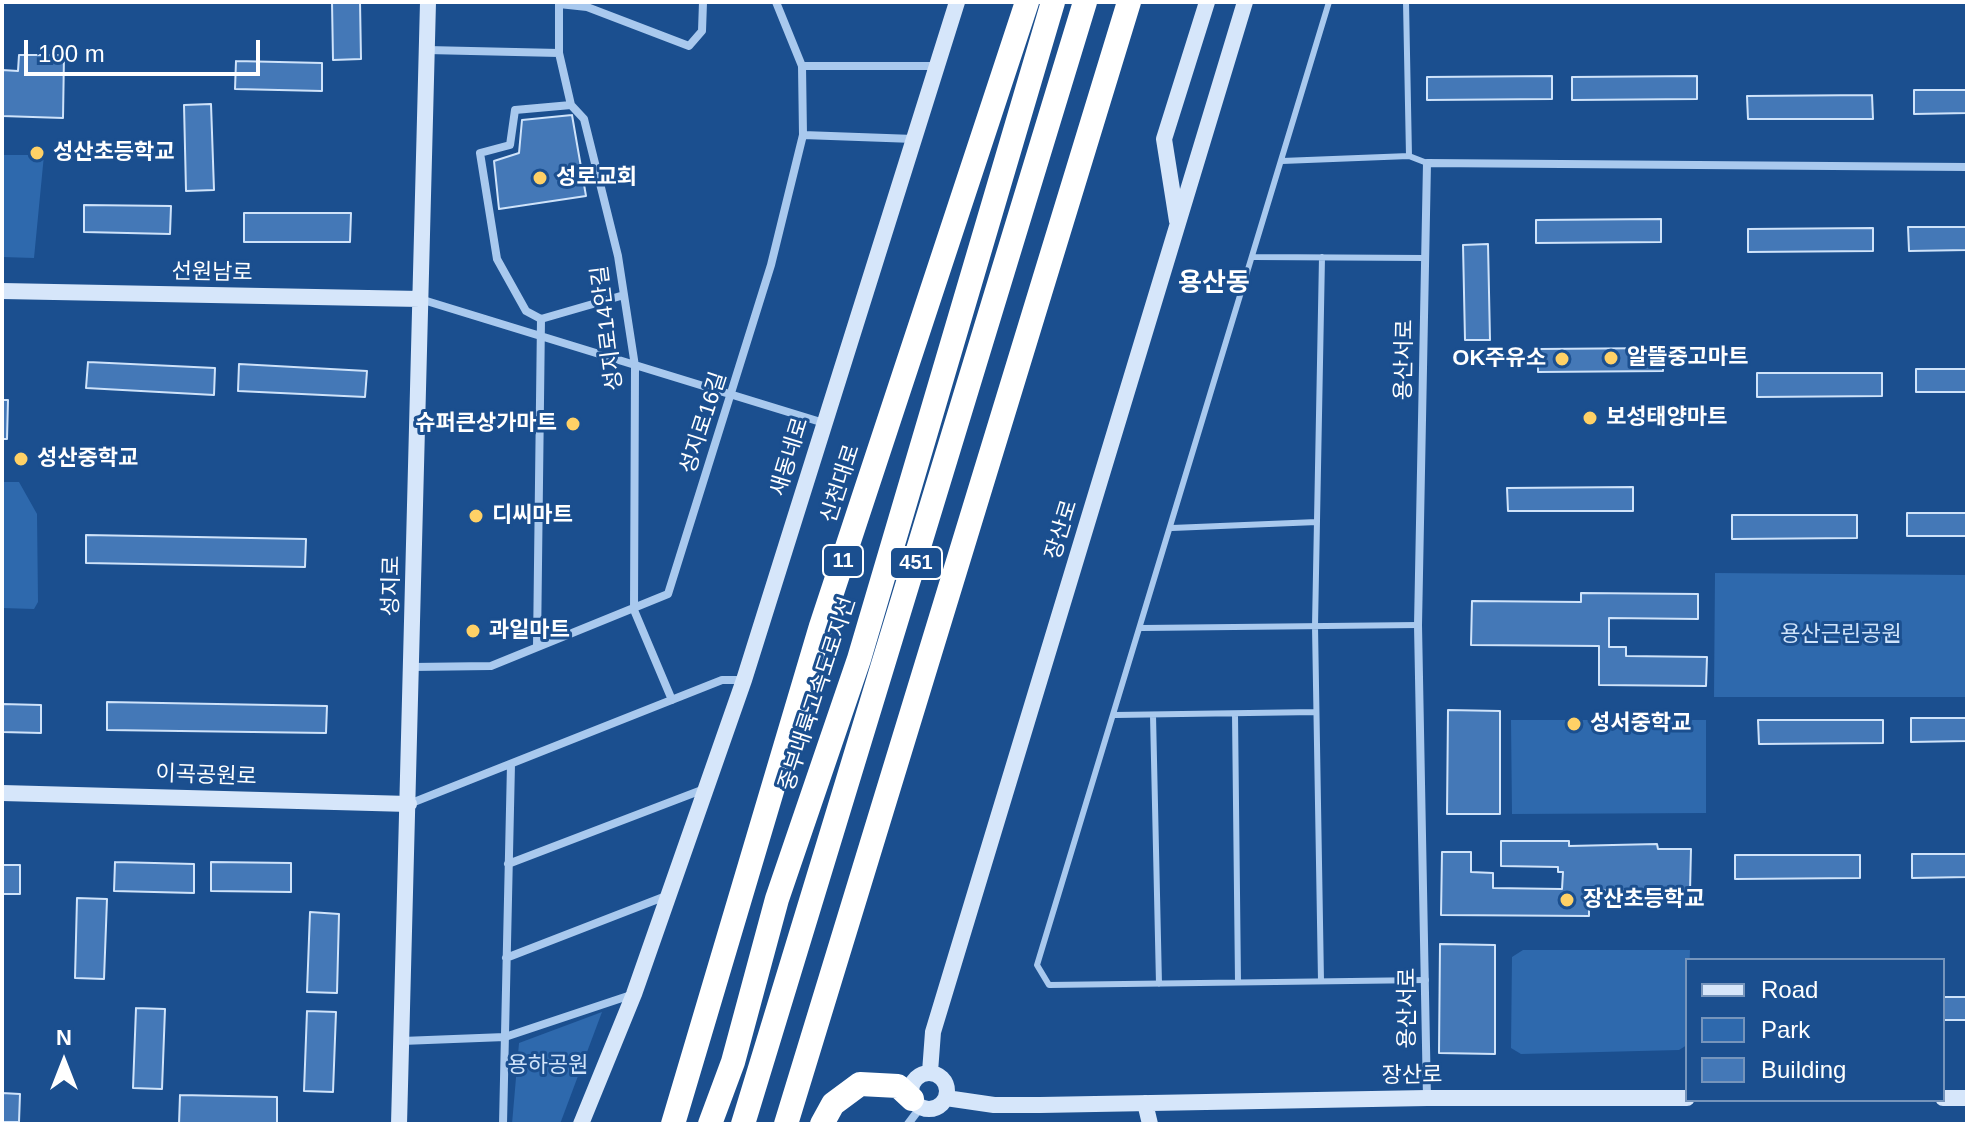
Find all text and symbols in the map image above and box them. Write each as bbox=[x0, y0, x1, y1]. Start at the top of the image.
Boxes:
scale bar bbox=[28, 24, 264, 74]
text: 100 m bbox=[38, 40, 105, 67]
place label: 성산초등학교 bbox=[53, 140, 174, 166]
marker: 성산초등학교 bbox=[28, 144, 46, 162]
place label: 성로교회 bbox=[556, 165, 637, 191]
marker: 성로교회 bbox=[531, 169, 549, 187]
street label: 선원남로 bbox=[171, 259, 253, 287]
street label: 성지로14안길 bbox=[587, 264, 629, 392]
district label: 용산동 bbox=[1178, 268, 1250, 300]
street label: 용산서로 bbox=[1391, 319, 1419, 401]
place label: 알뜰중고마트 bbox=[1627, 345, 1748, 371]
place label: OK주유소 bbox=[1452, 346, 1546, 372]
marker: 알뜰중고마트 bbox=[1602, 349, 1620, 367]
marker: OK주유소 bbox=[1553, 350, 1571, 368]
street label: 성지로16길 bbox=[675, 369, 733, 477]
place label: 보성태양마트 bbox=[1606, 405, 1727, 431]
marker: 보성태양마트 bbox=[1581, 409, 1599, 427]
place label: 슈퍼큰상가마트 bbox=[415, 411, 557, 437]
street label: 새동네로 bbox=[766, 414, 814, 500]
marker: 슈퍼큰상가마트 bbox=[564, 415, 582, 433]
street label: 신천대로 bbox=[816, 441, 866, 527]
place label: 성산중학교 bbox=[37, 446, 138, 472]
marker: 성산중학교 bbox=[12, 450, 30, 468]
street label: 장산로 bbox=[1041, 497, 1083, 563]
place label: 디씨마트 bbox=[492, 503, 573, 529]
marker: 디씨마트 bbox=[467, 507, 485, 525]
road number: 11 bbox=[823, 545, 863, 577]
road number: 451 bbox=[890, 547, 942, 579]
street label: 성지로 bbox=[378, 555, 406, 617]
street label: 중부내륙고속도로지선 bbox=[774, 594, 862, 794]
place label: 과일마트 bbox=[489, 618, 570, 644]
marker: 과일마트 bbox=[464, 622, 482, 640]
park label: 용산근린공원 bbox=[1780, 622, 1902, 648]
place label: 성서중학교 bbox=[1590, 711, 1691, 737]
marker: 성서중학교 bbox=[1565, 715, 1583, 733]
street label: 이곡공원로 bbox=[155, 761, 257, 791]
place label: 장산초등학교 bbox=[1583, 887, 1704, 913]
marker: 장산초등학교 bbox=[1558, 891, 1576, 909]
legend bbox=[1685, 958, 1945, 1102]
street label: 용산서로 bbox=[1395, 968, 1421, 1048]
text: Road bbox=[1761, 976, 1818, 1003]
text: Park bbox=[1761, 1016, 1810, 1043]
north arrow bbox=[24, 1022, 104, 1102]
text: N bbox=[56, 1025, 72, 1050]
park label: 용하공원 bbox=[508, 1053, 588, 1079]
text: Building bbox=[1761, 1056, 1846, 1083]
street label: 장산로 bbox=[1381, 1062, 1443, 1090]

